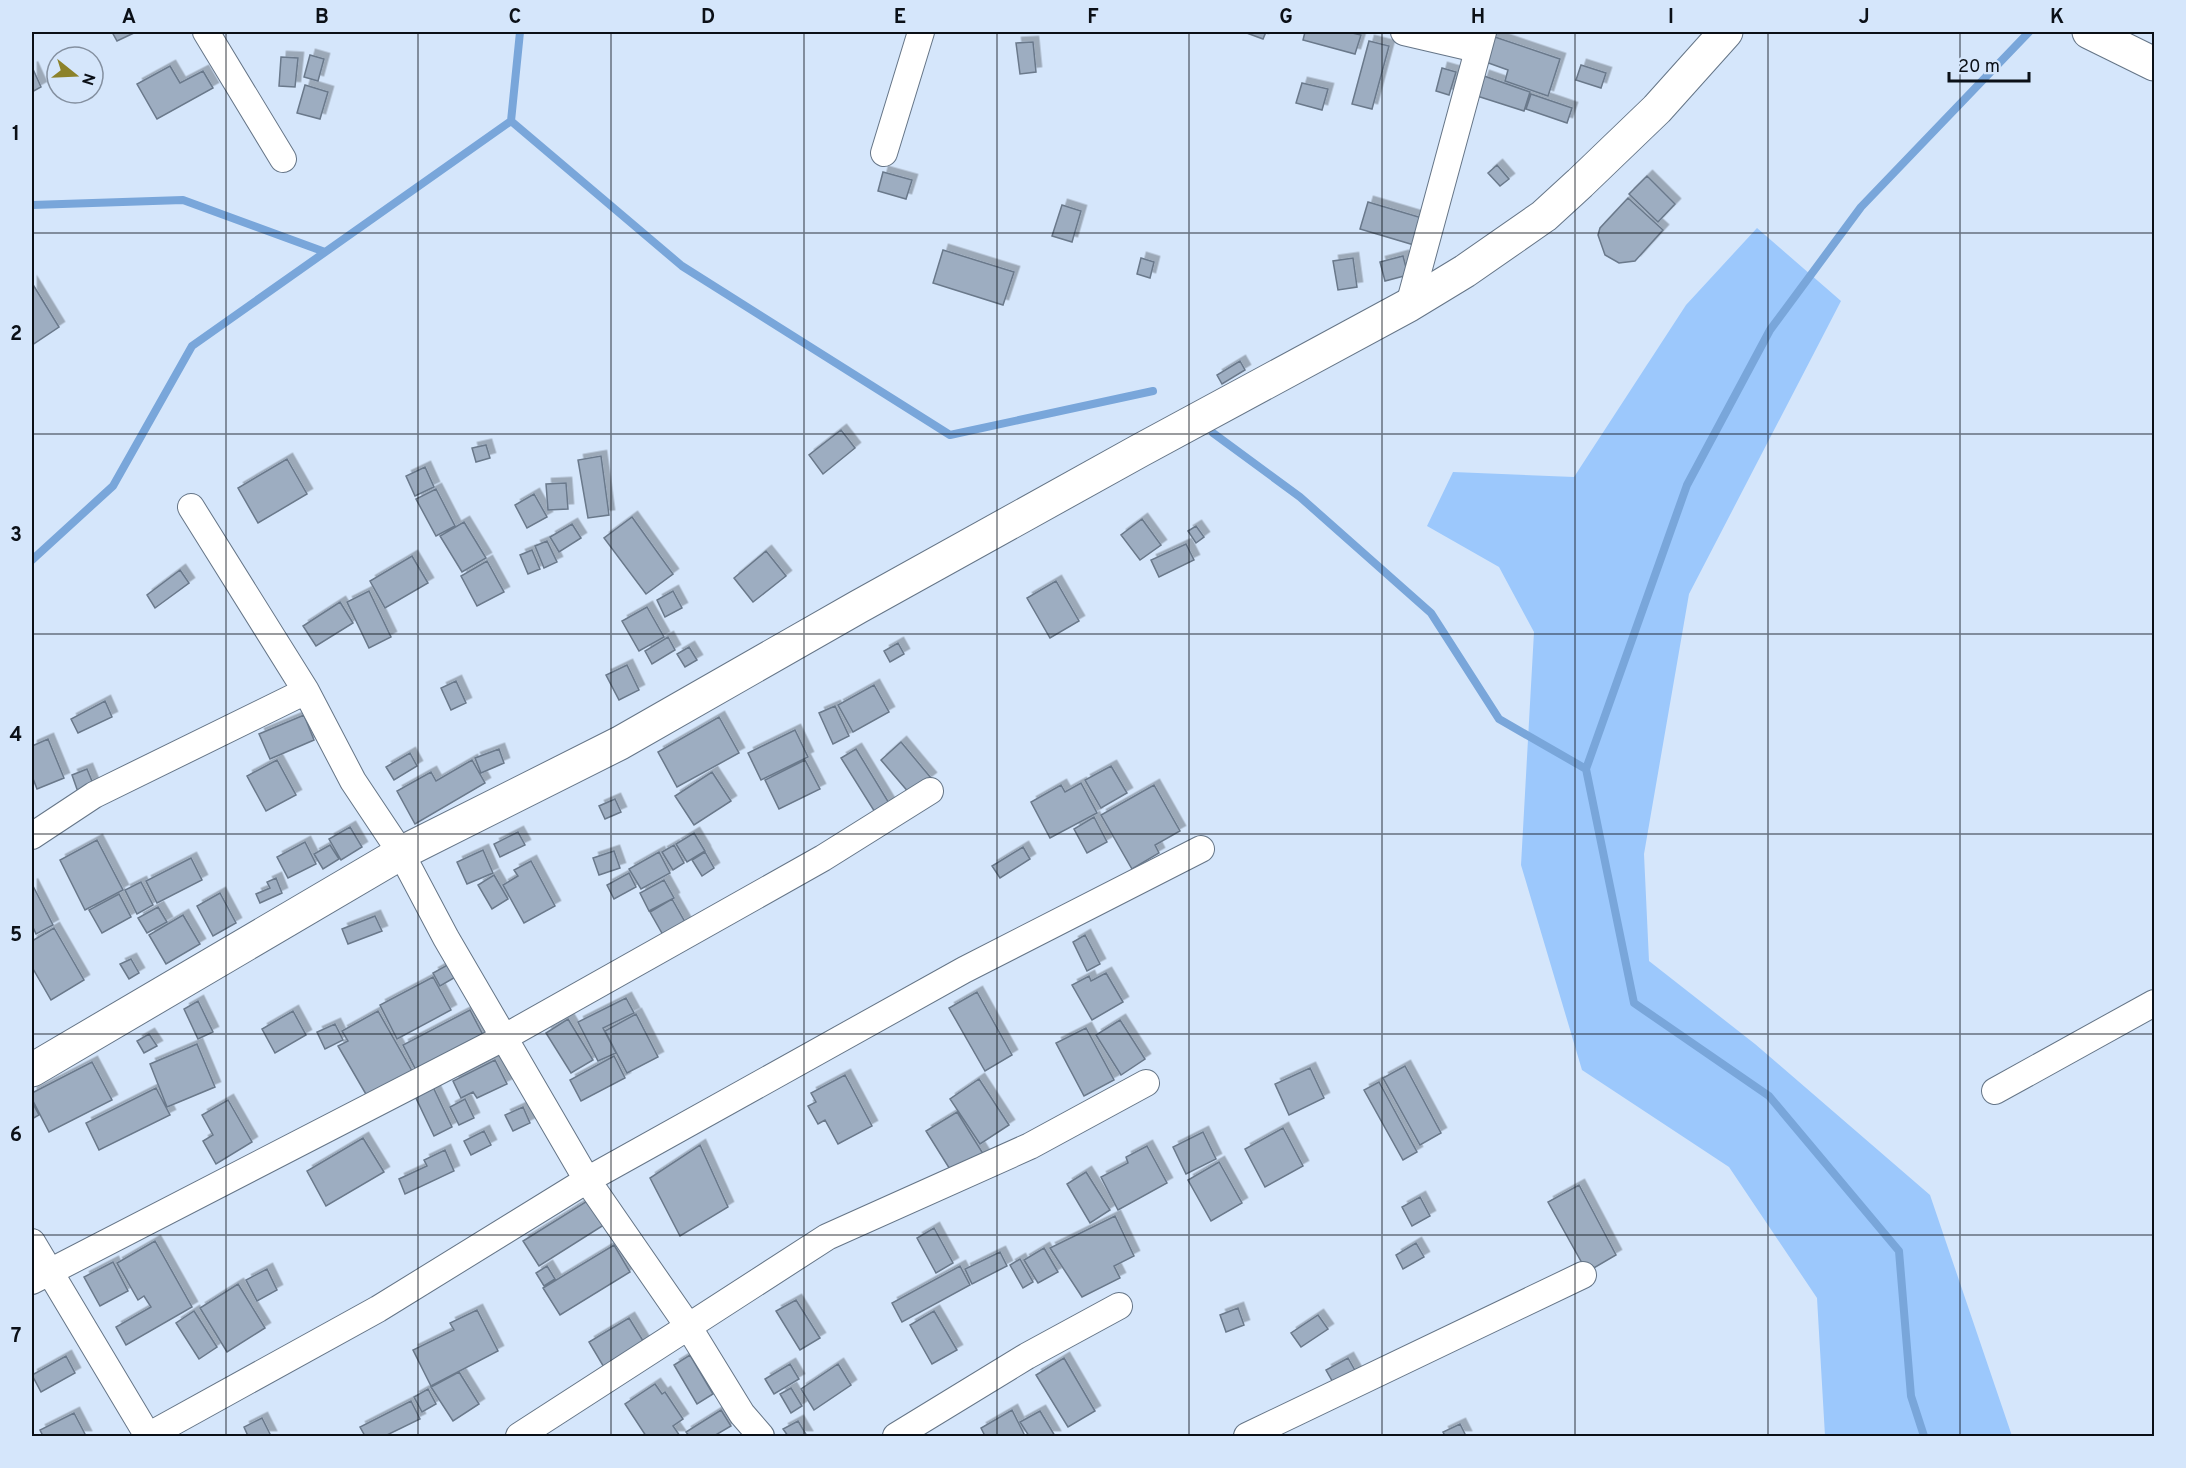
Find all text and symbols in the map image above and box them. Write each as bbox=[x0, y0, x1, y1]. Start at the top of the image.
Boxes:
text: A bbox=[122, 5, 136, 31]
text: B bbox=[315, 5, 329, 31]
text: C bbox=[509, 5, 521, 31]
text: D bbox=[701, 5, 715, 31]
text: E bbox=[894, 5, 906, 31]
text: F bbox=[1087, 5, 1099, 31]
text: G bbox=[1279, 5, 1293, 31]
text: H bbox=[1471, 5, 1485, 31]
text: I bbox=[1668, 5, 1674, 31]
text: J bbox=[1858, 5, 1870, 31]
text: K bbox=[2050, 5, 2064, 31]
north arrow bbox=[45, 45, 105, 105]
scale bar bbox=[1949, 45, 2028, 83]
text: 20 m bbox=[1958, 56, 2000, 79]
text: N bbox=[76, 70, 99, 88]
text: 1 bbox=[12, 122, 20, 148]
text: 2 bbox=[10, 322, 22, 348]
text: 3 bbox=[10, 523, 22, 549]
text: 4 bbox=[10, 723, 22, 749]
text: 5 bbox=[10, 923, 22, 949]
text: 6 bbox=[10, 1123, 22, 1149]
text: 7 bbox=[11, 1324, 21, 1350]

